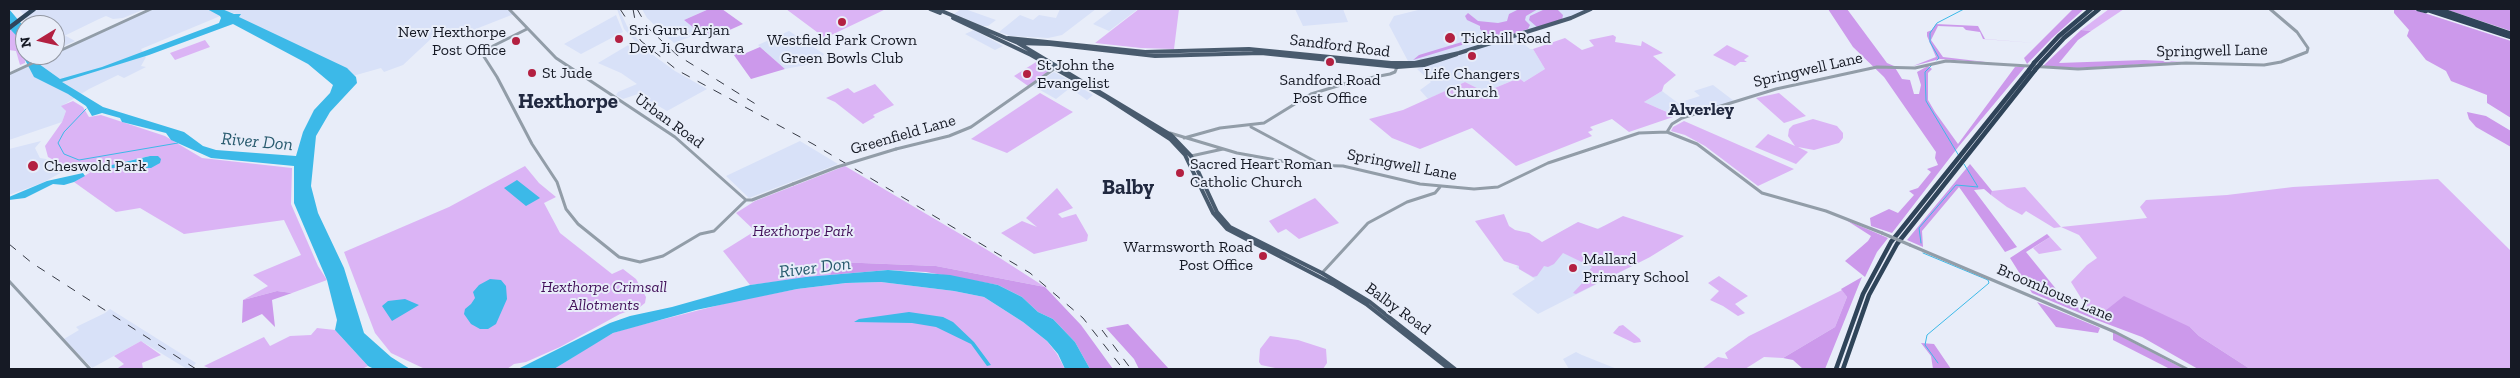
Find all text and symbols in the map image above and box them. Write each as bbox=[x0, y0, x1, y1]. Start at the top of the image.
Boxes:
north arrow bbox=[15, 15, 65, 65]
marker: Westfield Park Crown Green Bowls Club bbox=[836, 16, 848, 28]
place label: Sri Guru Arjan Dev Ji Gurdwara bbox=[629, 20, 744, 58]
place label: New Hexthorpe Post Office bbox=[398, 22, 506, 60]
place label: Tickhill Road bbox=[1461, 28, 1551, 48]
place label: Westfield Park Crown Green Bowls Club bbox=[767, 30, 917, 68]
street label: Sandford Road bbox=[1289, 30, 1391, 62]
marker: Tickhill Road bbox=[1443, 31, 1457, 45]
marker: Sri Guru Arjan Dev Ji Gurdwara bbox=[613, 33, 625, 45]
marker: New Hexthorpe Post Office bbox=[510, 35, 522, 47]
text: N bbox=[16, 36, 35, 49]
street label: Springwell Lane bbox=[2156, 40, 2268, 62]
street label: Springwell Lane bbox=[1752, 48, 1864, 92]
marker: Life Changers Church bbox=[1466, 50, 1478, 62]
place label: St John the Evangelist bbox=[1037, 55, 1114, 93]
marker: Sandford Road Post Office bbox=[1324, 56, 1336, 68]
place label: St Jude bbox=[542, 63, 592, 83]
place label: Life Changers Church bbox=[1424, 64, 1520, 102]
marker: St Jude bbox=[526, 67, 538, 79]
marker: St John the Evangelist bbox=[1021, 68, 1033, 80]
place label: Sandford Road Post Office bbox=[1280, 70, 1380, 108]
district label: Hexthorpe bbox=[518, 89, 618, 115]
street label: Urban Road bbox=[630, 89, 708, 153]
district label: Alverley bbox=[1668, 99, 1734, 121]
street label: Greenfield Lane bbox=[848, 111, 958, 159]
water label: River Don bbox=[220, 128, 294, 156]
street label: Springwell Lane bbox=[1346, 145, 1458, 185]
place label: Sacred Heart Roman Catholic Church bbox=[1190, 154, 1332, 192]
place label: Cheswold Park bbox=[44, 156, 147, 176]
marker: Cheswold Park bbox=[26, 159, 40, 173]
marker: Sacred Heart Roman Catholic Church bbox=[1174, 167, 1186, 179]
district label: Balby bbox=[1102, 175, 1154, 201]
park label: Hexthorpe Park bbox=[753, 221, 853, 241]
place label: Warmsworth Road Post Office bbox=[1124, 237, 1253, 275]
place label: Mallard Primary School bbox=[1583, 249, 1689, 287]
marker: Warmsworth Road Post Office bbox=[1257, 250, 1269, 262]
water label: River Don bbox=[778, 253, 852, 283]
street label: Broomhouse Lane bbox=[1994, 260, 2116, 326]
marker: Mallard Primary School bbox=[1567, 262, 1579, 274]
park label: Hexthorpe Crimsall Allotments bbox=[541, 277, 667, 315]
street label: Balby Road bbox=[1362, 279, 1434, 339]

